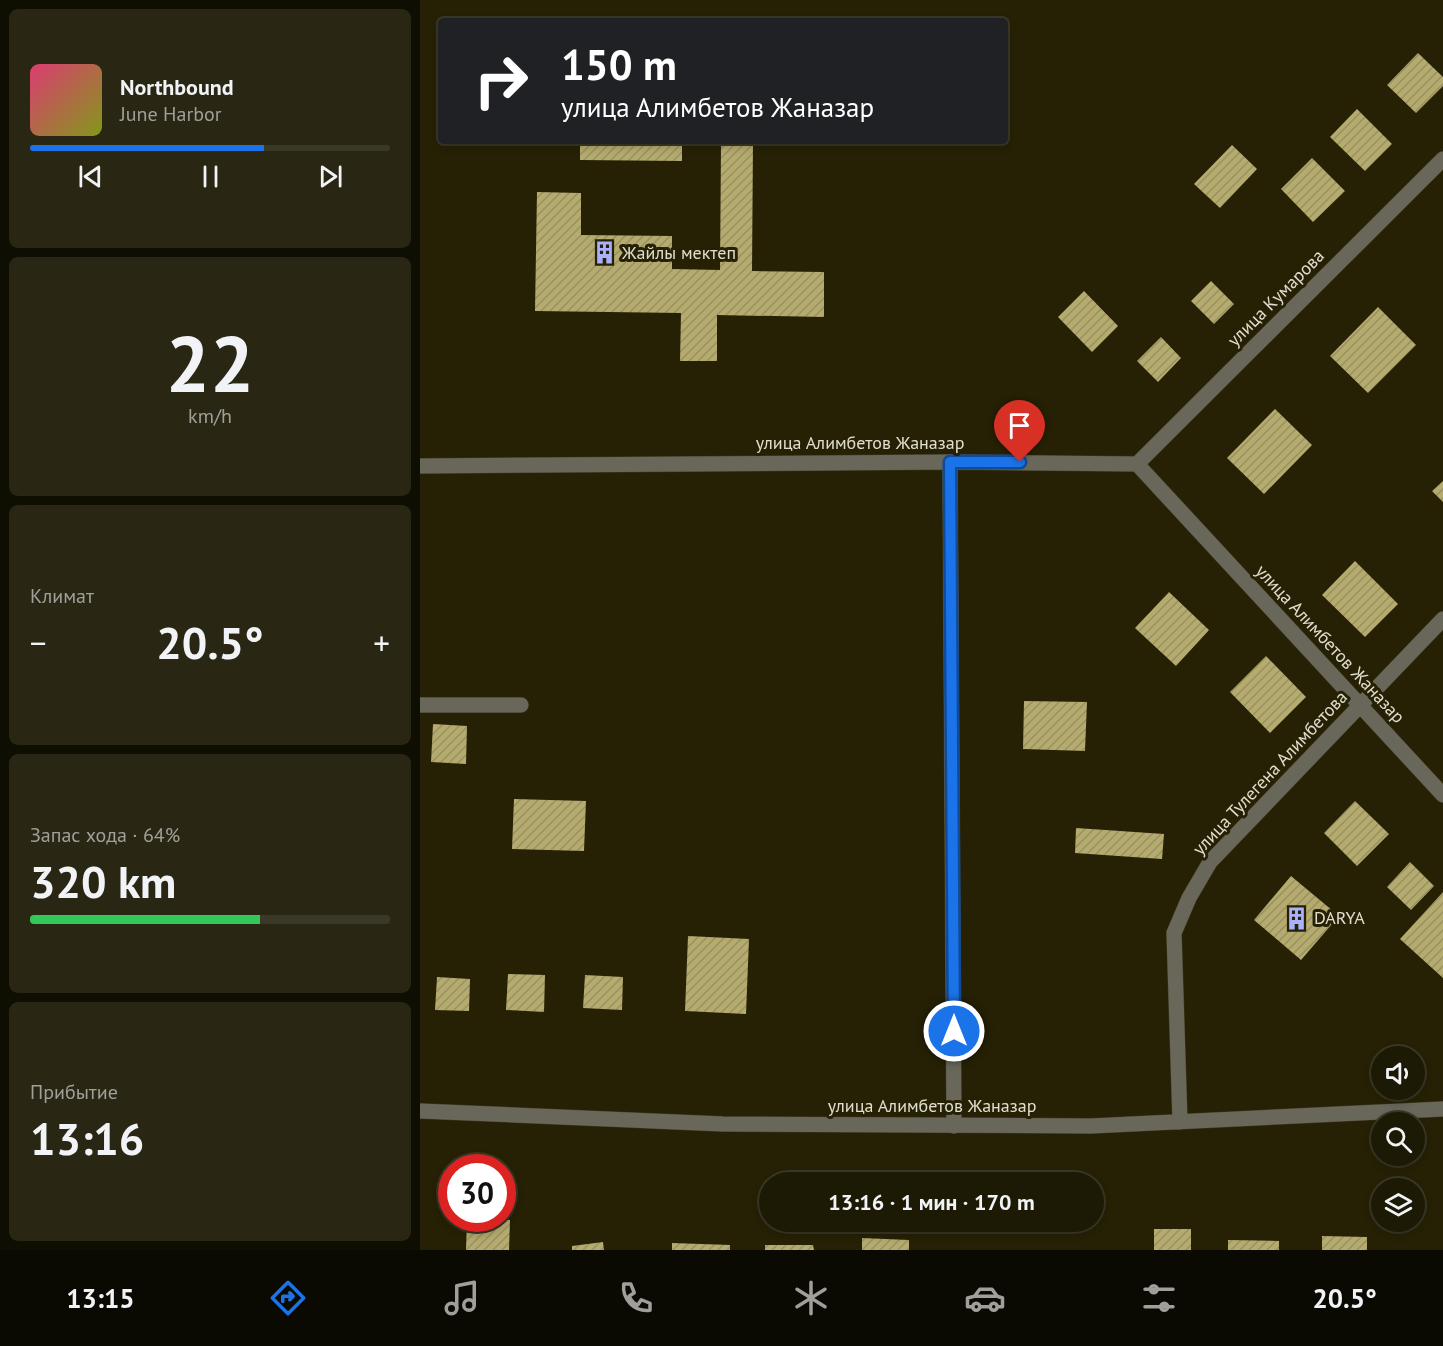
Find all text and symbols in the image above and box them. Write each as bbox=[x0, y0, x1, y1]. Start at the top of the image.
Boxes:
text: 150 m bbox=[561, 37, 677, 92]
icon: right bbox=[462, 42, 540, 120]
text: Northbound bbox=[120, 73, 234, 101]
text: улица Алимбетов Жаназар bbox=[561, 90, 874, 124]
text: June Harbor bbox=[120, 101, 222, 127]
icon: previous bbox=[74, 160, 107, 193]
icon: pause bbox=[194, 160, 227, 193]
icon: next bbox=[314, 160, 347, 193]
building icon: Жайлы мектеп bbox=[591, 240, 617, 266]
place label: Жайлы мектеп bbox=[621, 241, 736, 264]
street label: улица Кумарова bbox=[1222, 244, 1329, 351]
text: 22 bbox=[166, 313, 254, 414]
pin bbox=[994, 400, 1045, 462]
text: km/h bbox=[188, 403, 232, 429]
icon: arrive bbox=[1003, 409, 1036, 442]
street label: улица Алимбетов Жаназар bbox=[756, 431, 964, 454]
street label: улица Алимбетов Жаназар bbox=[1251, 559, 1410, 728]
text: Климат bbox=[30, 583, 94, 609]
text: 20.5° bbox=[156, 613, 264, 671]
text: − bbox=[30, 621, 47, 664]
text: + bbox=[373, 621, 390, 664]
street label: улица Тулегена Алимбетова bbox=[1187, 686, 1352, 860]
text: Запас хода · 64% bbox=[30, 822, 180, 848]
text: 320 km bbox=[30, 852, 176, 910]
building icon: DARYA bbox=[1283, 905, 1309, 931]
place label: DARYA bbox=[1314, 906, 1365, 929]
position arrow bbox=[922, 999, 986, 1063]
map controls bbox=[1371, 1046, 1425, 1232]
button: sound bbox=[1371, 1046, 1425, 1100]
text: Прибытие bbox=[30, 1079, 118, 1105]
street label: улица Алимбетов Жаназар bbox=[828, 1094, 1036, 1117]
text: 13:16 bbox=[30, 1109, 144, 1167]
button: search bbox=[1371, 1112, 1425, 1166]
speed limit sign: 30 bbox=[438, 1154, 516, 1232]
button: layers bbox=[1371, 1178, 1425, 1232]
text: 13:16 · 1 мин · 170 m bbox=[828, 1188, 1035, 1216]
icon: directions bbox=[267, 1277, 309, 1319]
icon: music bbox=[441, 1277, 483, 1319]
icon: phone bbox=[615, 1277, 657, 1319]
icon: climate bbox=[790, 1277, 832, 1319]
icon: car bbox=[964, 1277, 1006, 1319]
icon: filters bbox=[1138, 1277, 1180, 1319]
text: 13:15 bbox=[66, 1281, 135, 1315]
text: 20.5° bbox=[1312, 1281, 1377, 1315]

